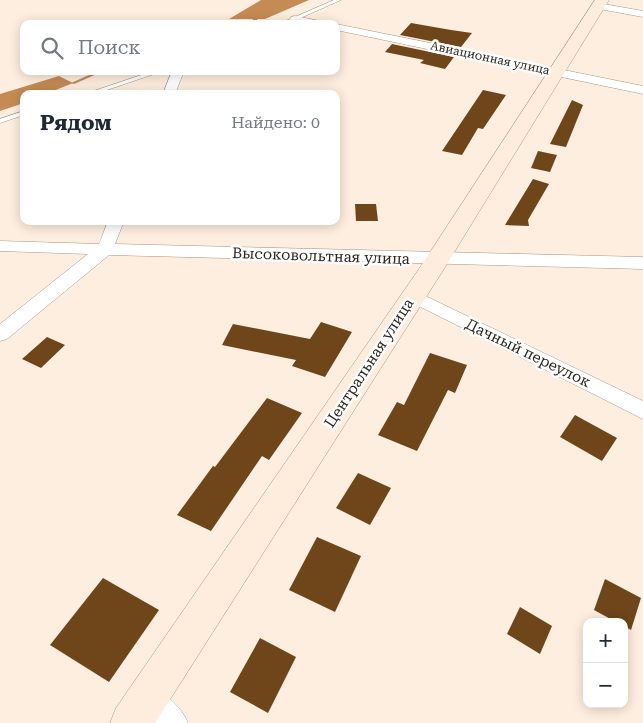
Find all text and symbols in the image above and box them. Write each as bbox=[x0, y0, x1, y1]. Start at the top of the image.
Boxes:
search box bbox=[20, 20, 340, 75]
icon: search bbox=[38, 34, 66, 62]
text: Поиск bbox=[78, 36, 141, 59]
street label: Авиационная улица bbox=[429, 39, 551, 78]
text: Рядом bbox=[40, 111, 112, 135]
text: Найдено: 0 bbox=[231, 113, 320, 132]
street label: Высоковольтная улица bbox=[232, 244, 410, 268]
street label: Центральная улица bbox=[321, 295, 417, 431]
street label: Дачный переулок bbox=[462, 315, 594, 391]
map controls bbox=[583, 618, 628, 708]
button: + bbox=[583, 618, 628, 663]
button: − bbox=[583, 663, 628, 708]

